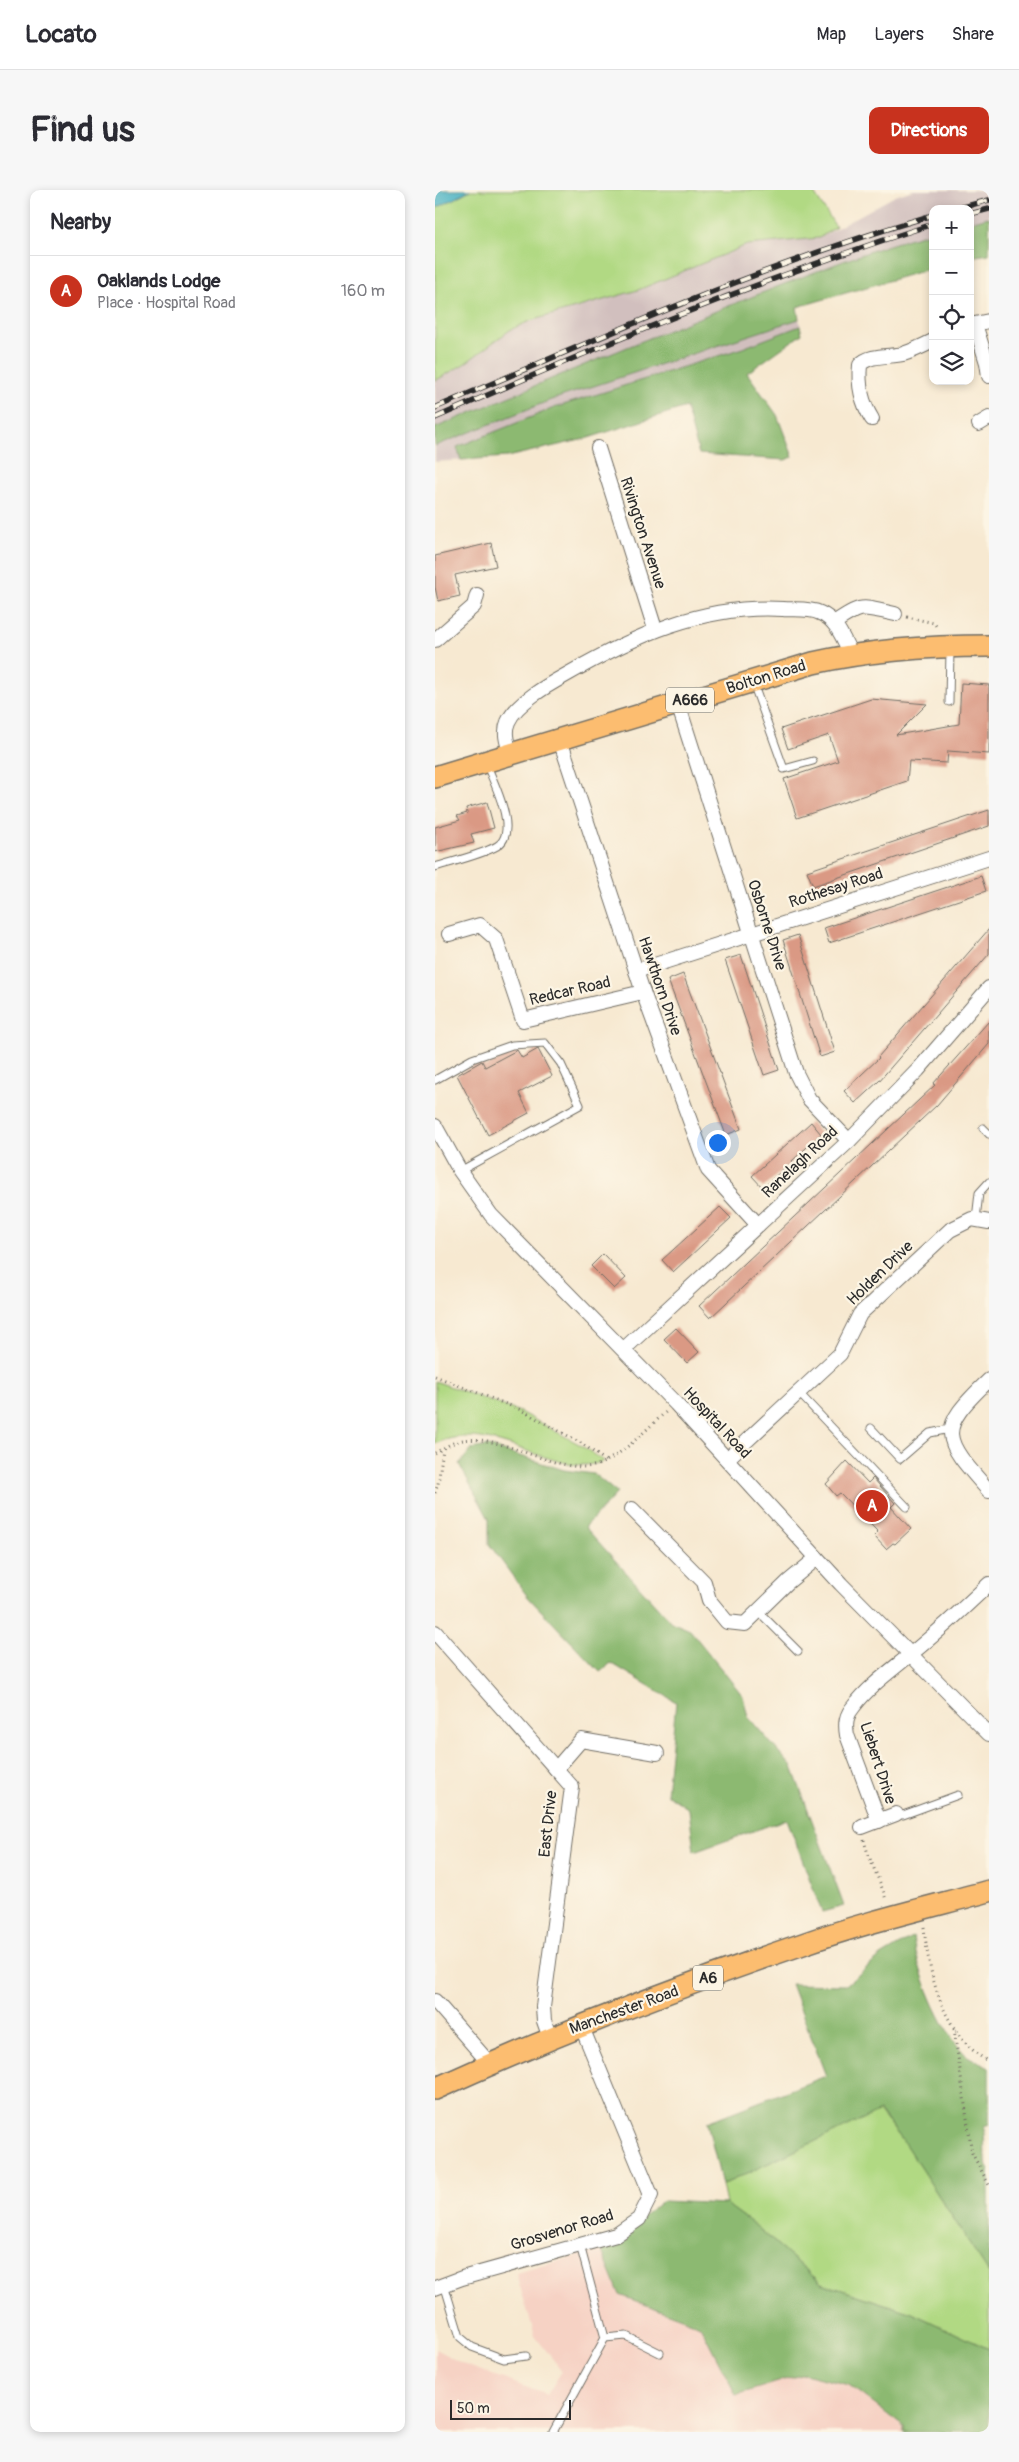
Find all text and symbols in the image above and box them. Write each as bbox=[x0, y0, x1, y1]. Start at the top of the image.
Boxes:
text: Locato bbox=[25, 20, 97, 49]
text: Map bbox=[817, 23, 846, 46]
text: Layers bbox=[874, 23, 924, 46]
text: Share bbox=[952, 23, 994, 46]
button: Directions bbox=[869, 107, 989, 154]
text: Find us bbox=[30, 108, 135, 152]
map controls bbox=[929, 205, 974, 385]
button: + bbox=[929, 205, 974, 250]
text: Nearby bbox=[50, 209, 111, 236]
button: − bbox=[929, 250, 974, 295]
text: Oaklands Lodge bbox=[97, 269, 220, 293]
text: A bbox=[61, 281, 71, 301]
text: 160 m bbox=[341, 281, 385, 301]
text: Place · Hospital Road bbox=[97, 293, 236, 313]
button: locate bbox=[929, 295, 974, 340]
button: layers bbox=[929, 340, 974, 385]
street label: Rivington Avenue bbox=[616, 475, 670, 591]
street label: Bolton Road bbox=[724, 655, 808, 699]
road number: A666 bbox=[666, 688, 714, 712]
street label: Rothesay Road bbox=[786, 863, 886, 913]
street label: Osborne Drive bbox=[743, 877, 791, 973]
street label: Hawthorn Drive bbox=[634, 934, 686, 1038]
street label: Redcar Road bbox=[527, 972, 613, 1010]
street label: Ranelagh Road bbox=[758, 1122, 842, 1202]
your location bbox=[705, 1130, 731, 1156]
street label: Holden Drive bbox=[843, 1236, 918, 1310]
street label: Hospital Road bbox=[679, 1383, 755, 1463]
pin: A bbox=[856, 1487, 888, 1525]
street label: Liebert Drive bbox=[855, 1719, 901, 1807]
street label: East Drive bbox=[535, 1790, 561, 1858]
road number: A6 bbox=[693, 1966, 723, 1990]
street label: Manchester Road bbox=[567, 1981, 681, 2039]
street label: Grosvenor Road bbox=[508, 2205, 616, 2255]
scale bar bbox=[450, 2397, 571, 2420]
text: 50 m bbox=[457, 2400, 490, 2417]

